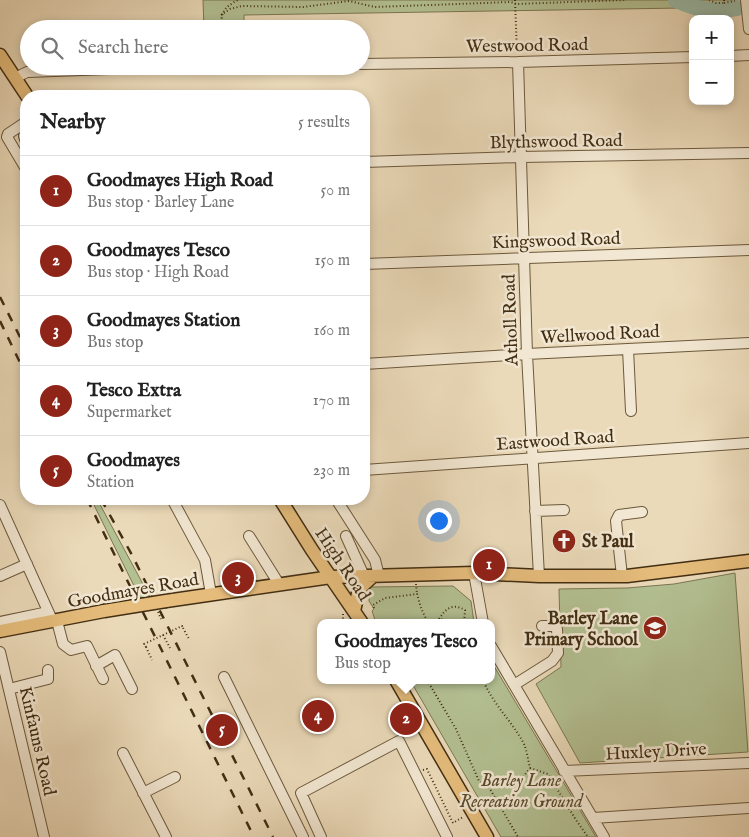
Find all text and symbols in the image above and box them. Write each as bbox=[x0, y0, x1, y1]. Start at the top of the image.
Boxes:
map controls bbox=[689, 15, 734, 105]
button: + bbox=[689, 15, 734, 60]
search box bbox=[20, 20, 370, 75]
icon: search bbox=[38, 34, 66, 62]
street label: Westwood Road bbox=[466, 34, 589, 59]
text: Search here bbox=[78, 36, 169, 60]
button: − bbox=[689, 60, 734, 105]
text: Nearby bbox=[40, 109, 105, 136]
text: 5 results bbox=[298, 113, 350, 133]
street label: Blythswood Road bbox=[489, 130, 623, 155]
text: Goodmayes High Road bbox=[87, 169, 273, 193]
text: 1 bbox=[53, 181, 59, 201]
text: 50 m bbox=[321, 181, 350, 201]
text: Bus stop · Barley Lane bbox=[87, 193, 234, 213]
street label: Kingswood Road bbox=[491, 228, 621, 255]
text: Goodmayes Tesco bbox=[87, 239, 230, 263]
text: 2 bbox=[52, 251, 60, 271]
text: 150 m bbox=[315, 251, 350, 271]
text: Bus stop · High Road bbox=[87, 263, 229, 283]
street label: Atholl Road bbox=[498, 273, 525, 367]
text: Goodmayes Station bbox=[87, 309, 240, 333]
text: 3 bbox=[53, 321, 59, 341]
text: 160 m bbox=[314, 321, 350, 341]
street label: Wellwood Road bbox=[540, 321, 661, 350]
text: Bus stop bbox=[87, 333, 143, 353]
text: Tesco Extra bbox=[87, 379, 181, 403]
text: 4 bbox=[52, 391, 60, 411]
text: 170 m bbox=[313, 391, 350, 411]
text: Supermarket bbox=[87, 403, 172, 423]
street label: Eastwood Road bbox=[495, 426, 615, 457]
text: Goodmayes bbox=[87, 449, 180, 473]
text: 5 bbox=[53, 461, 59, 481]
text: 230 m bbox=[313, 461, 350, 481]
text: Station bbox=[87, 473, 134, 493]
your location bbox=[426, 508, 452, 534]
street label: High Road bbox=[309, 523, 375, 607]
church icon: St Paul bbox=[551, 528, 577, 554]
place label: St Paul bbox=[582, 531, 635, 554]
pin: 1 bbox=[473, 546, 505, 584]
pin: 3 bbox=[222, 559, 254, 597]
street label: Goodmayes Road bbox=[66, 569, 201, 614]
place label: Barley Lane Primary School bbox=[524, 608, 639, 652]
school or university icon: Barley Lane Primary School bbox=[642, 615, 668, 641]
popup bbox=[317, 619, 495, 684]
text: Goodmayes Tesco bbox=[334, 630, 478, 654]
text: Bus stop bbox=[334, 654, 391, 674]
street label: Kinfauns Road bbox=[13, 684, 60, 799]
pin: 4 bbox=[302, 697, 334, 735]
pin: 2 bbox=[390, 700, 422, 738]
pin: 5 bbox=[206, 711, 238, 749]
street label: Huxley Drive bbox=[605, 738, 707, 767]
park label: Barley Lane Recreation Ground bbox=[459, 770, 584, 814]

